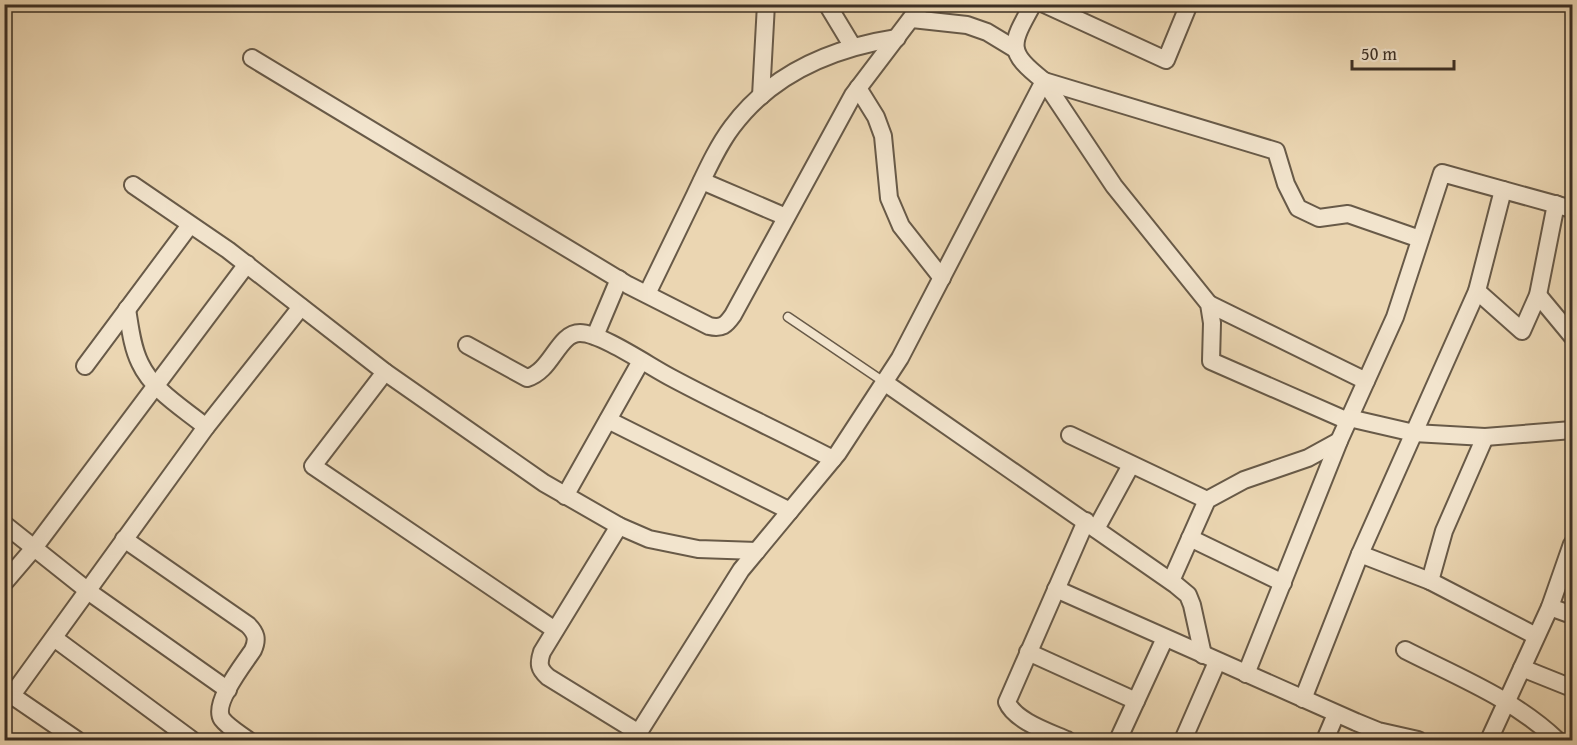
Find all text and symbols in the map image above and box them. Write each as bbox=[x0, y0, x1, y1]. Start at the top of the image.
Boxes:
scale bar bbox=[1352, 33, 1454, 71]
text: 50 m bbox=[1361, 40, 1397, 67]

